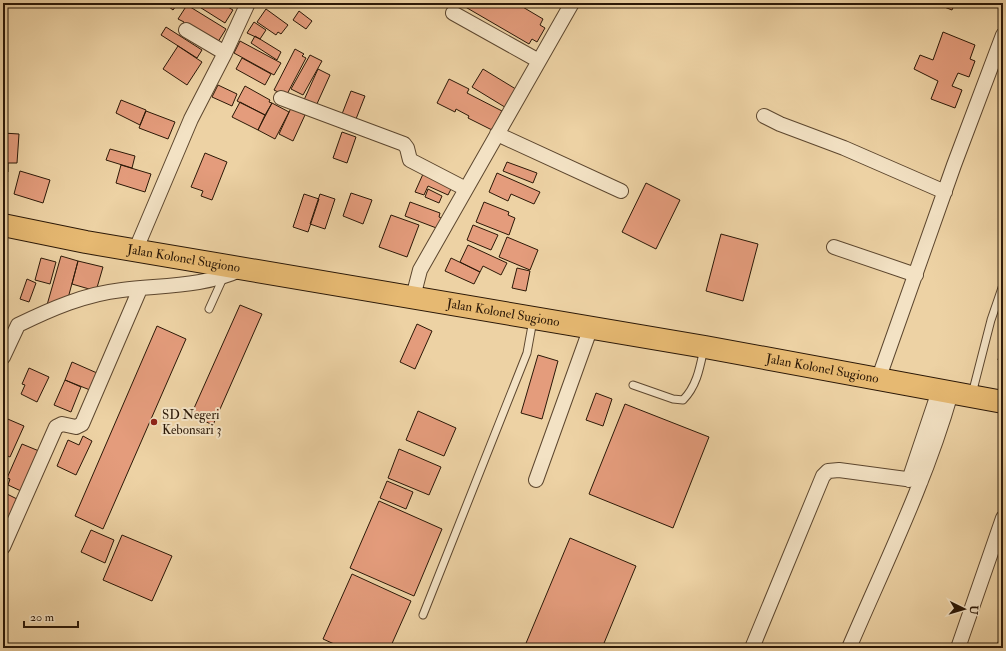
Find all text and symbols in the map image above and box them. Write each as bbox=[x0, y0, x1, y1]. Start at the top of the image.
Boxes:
street label: Jalan Kolonel Sugiono bbox=[125, 241, 242, 276]
street label: Jalan Kolonel Sugiono bbox=[445, 295, 561, 330]
street label: Jalan Kolonel Sugiono bbox=[764, 350, 880, 387]
place label: SD Negeri Kebonsari 3 bbox=[162, 407, 222, 438]
marker: SD Negeri Kebonsari 3 bbox=[149, 417, 159, 427]
north arrow bbox=[944, 589, 984, 629]
scale bar bbox=[24, 603, 78, 629]
text: U bbox=[967, 605, 980, 616]
text: 20 m bbox=[30, 610, 55, 625]

